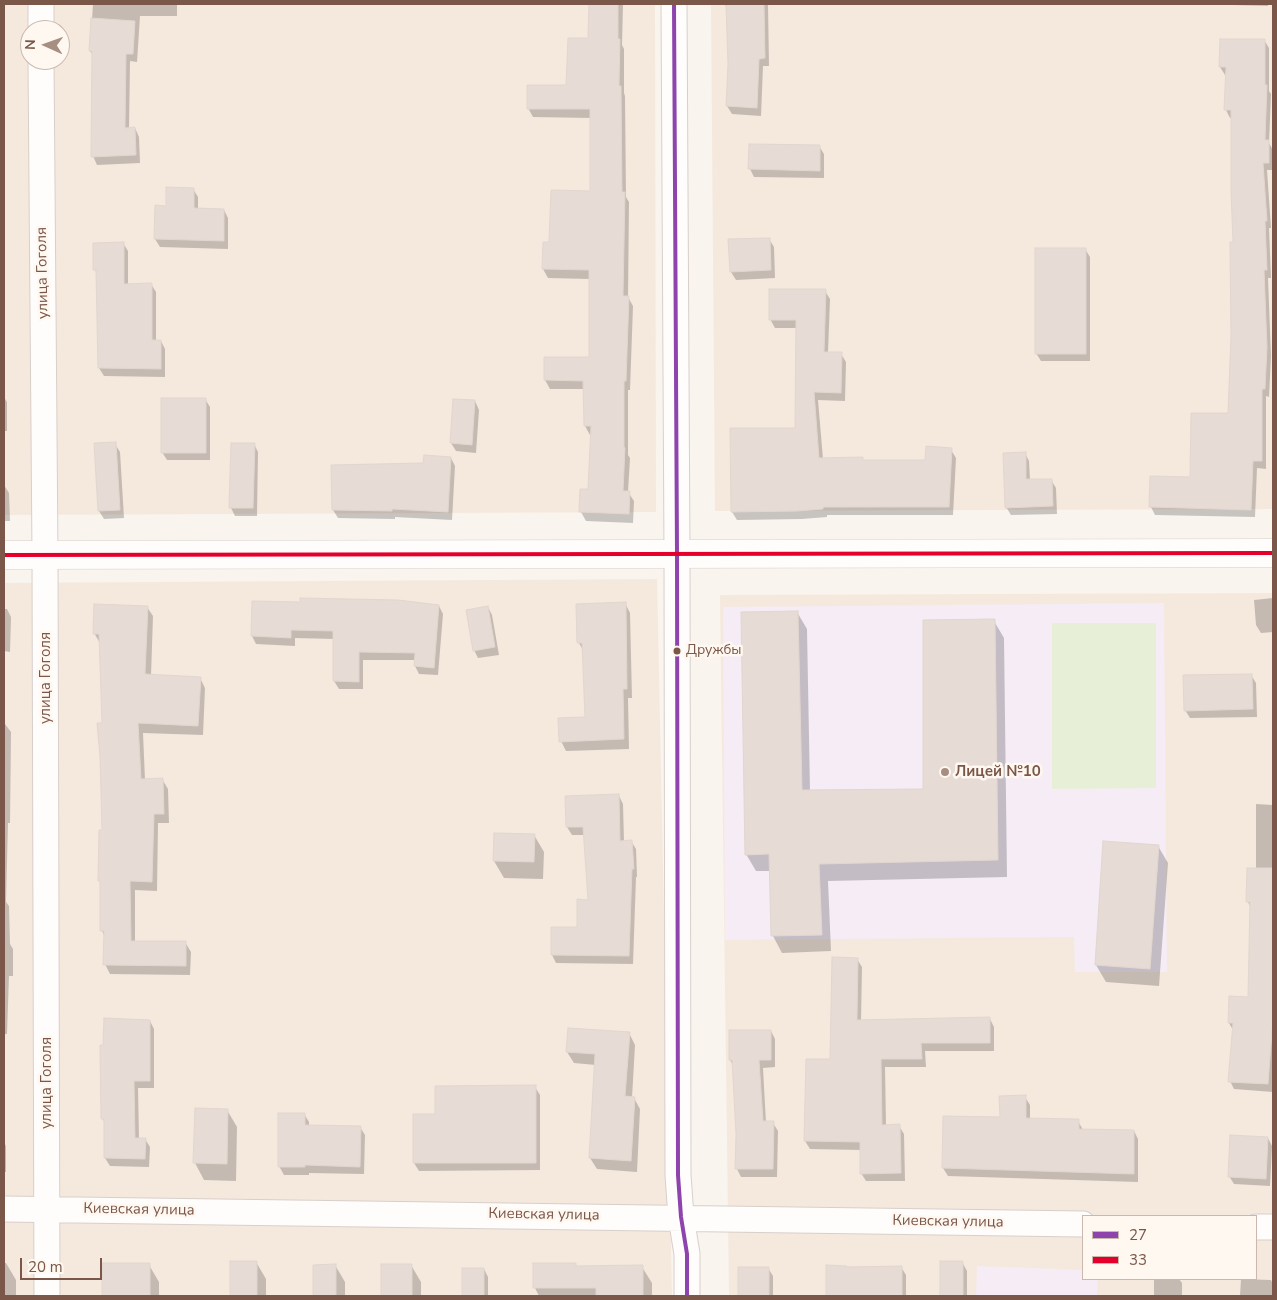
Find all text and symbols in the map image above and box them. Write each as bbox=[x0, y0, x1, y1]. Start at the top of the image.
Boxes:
north arrow bbox=[20, 20, 70, 70]
text: N bbox=[21, 39, 40, 50]
street label: улица Гоголя bbox=[33, 227, 53, 319]
street label: улица Гоголя bbox=[37, 632, 55, 724]
place label: Дружбы bbox=[686, 643, 742, 659]
marker: Дружбы bbox=[672, 646, 682, 656]
place label: Лицей №10 bbox=[955, 763, 1041, 781]
marker: Лицей №10 bbox=[939, 766, 951, 778]
street label: улица Гоголя bbox=[38, 1037, 56, 1129]
street label: Киевская улица bbox=[83, 1200, 195, 1220]
street label: Киевская улица bbox=[488, 1205, 600, 1225]
street label: Киевская улица bbox=[892, 1212, 1004, 1232]
legend bbox=[1082, 1215, 1257, 1280]
text: 27 bbox=[1129, 1225, 1147, 1245]
scale bar bbox=[22, 1248, 105, 1280]
text: 33 bbox=[1129, 1250, 1147, 1270]
text: 20 m bbox=[28, 1257, 63, 1277]

